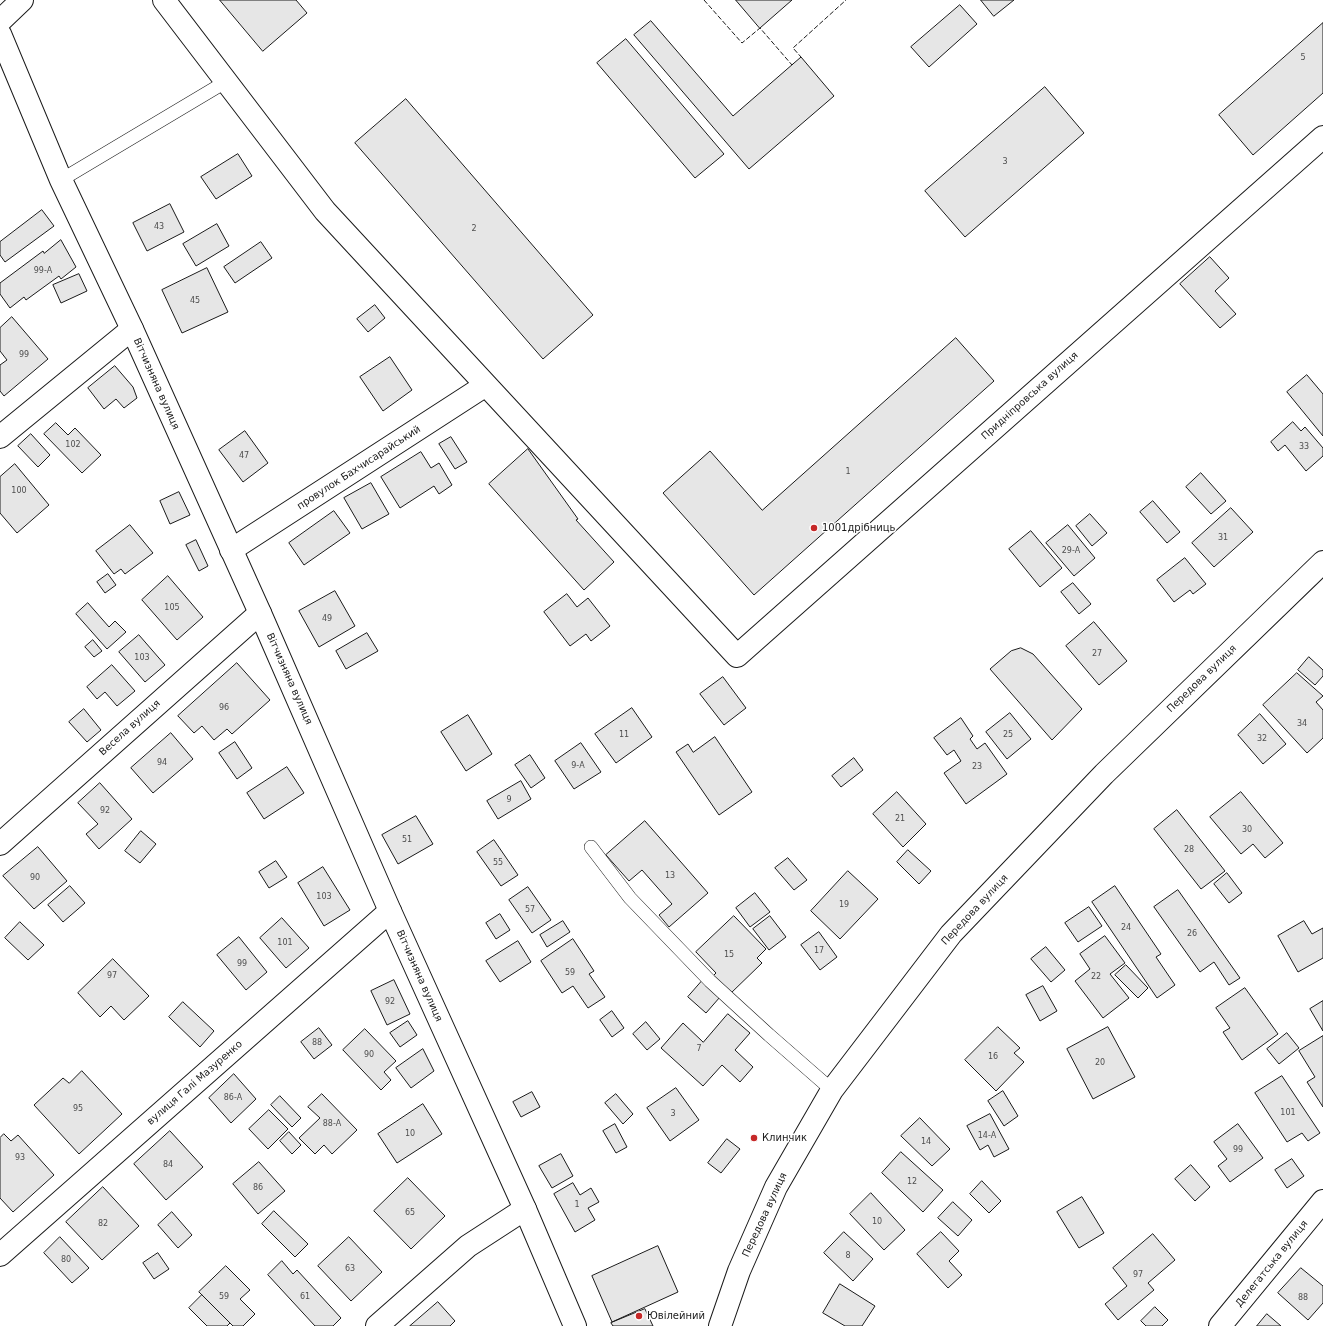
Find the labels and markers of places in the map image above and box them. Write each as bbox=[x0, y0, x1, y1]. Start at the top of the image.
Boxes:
place label: 1001дрібниць bbox=[822, 522, 895, 534]
marker: 1001дрібниць bbox=[809, 523, 819, 533]
place label: Клинчик bbox=[762, 1132, 807, 1144]
marker: Клинчик bbox=[749, 1133, 759, 1143]
place label: Ювілейний bbox=[647, 1310, 705, 1322]
marker: Ювілейний bbox=[634, 1311, 644, 1321]

